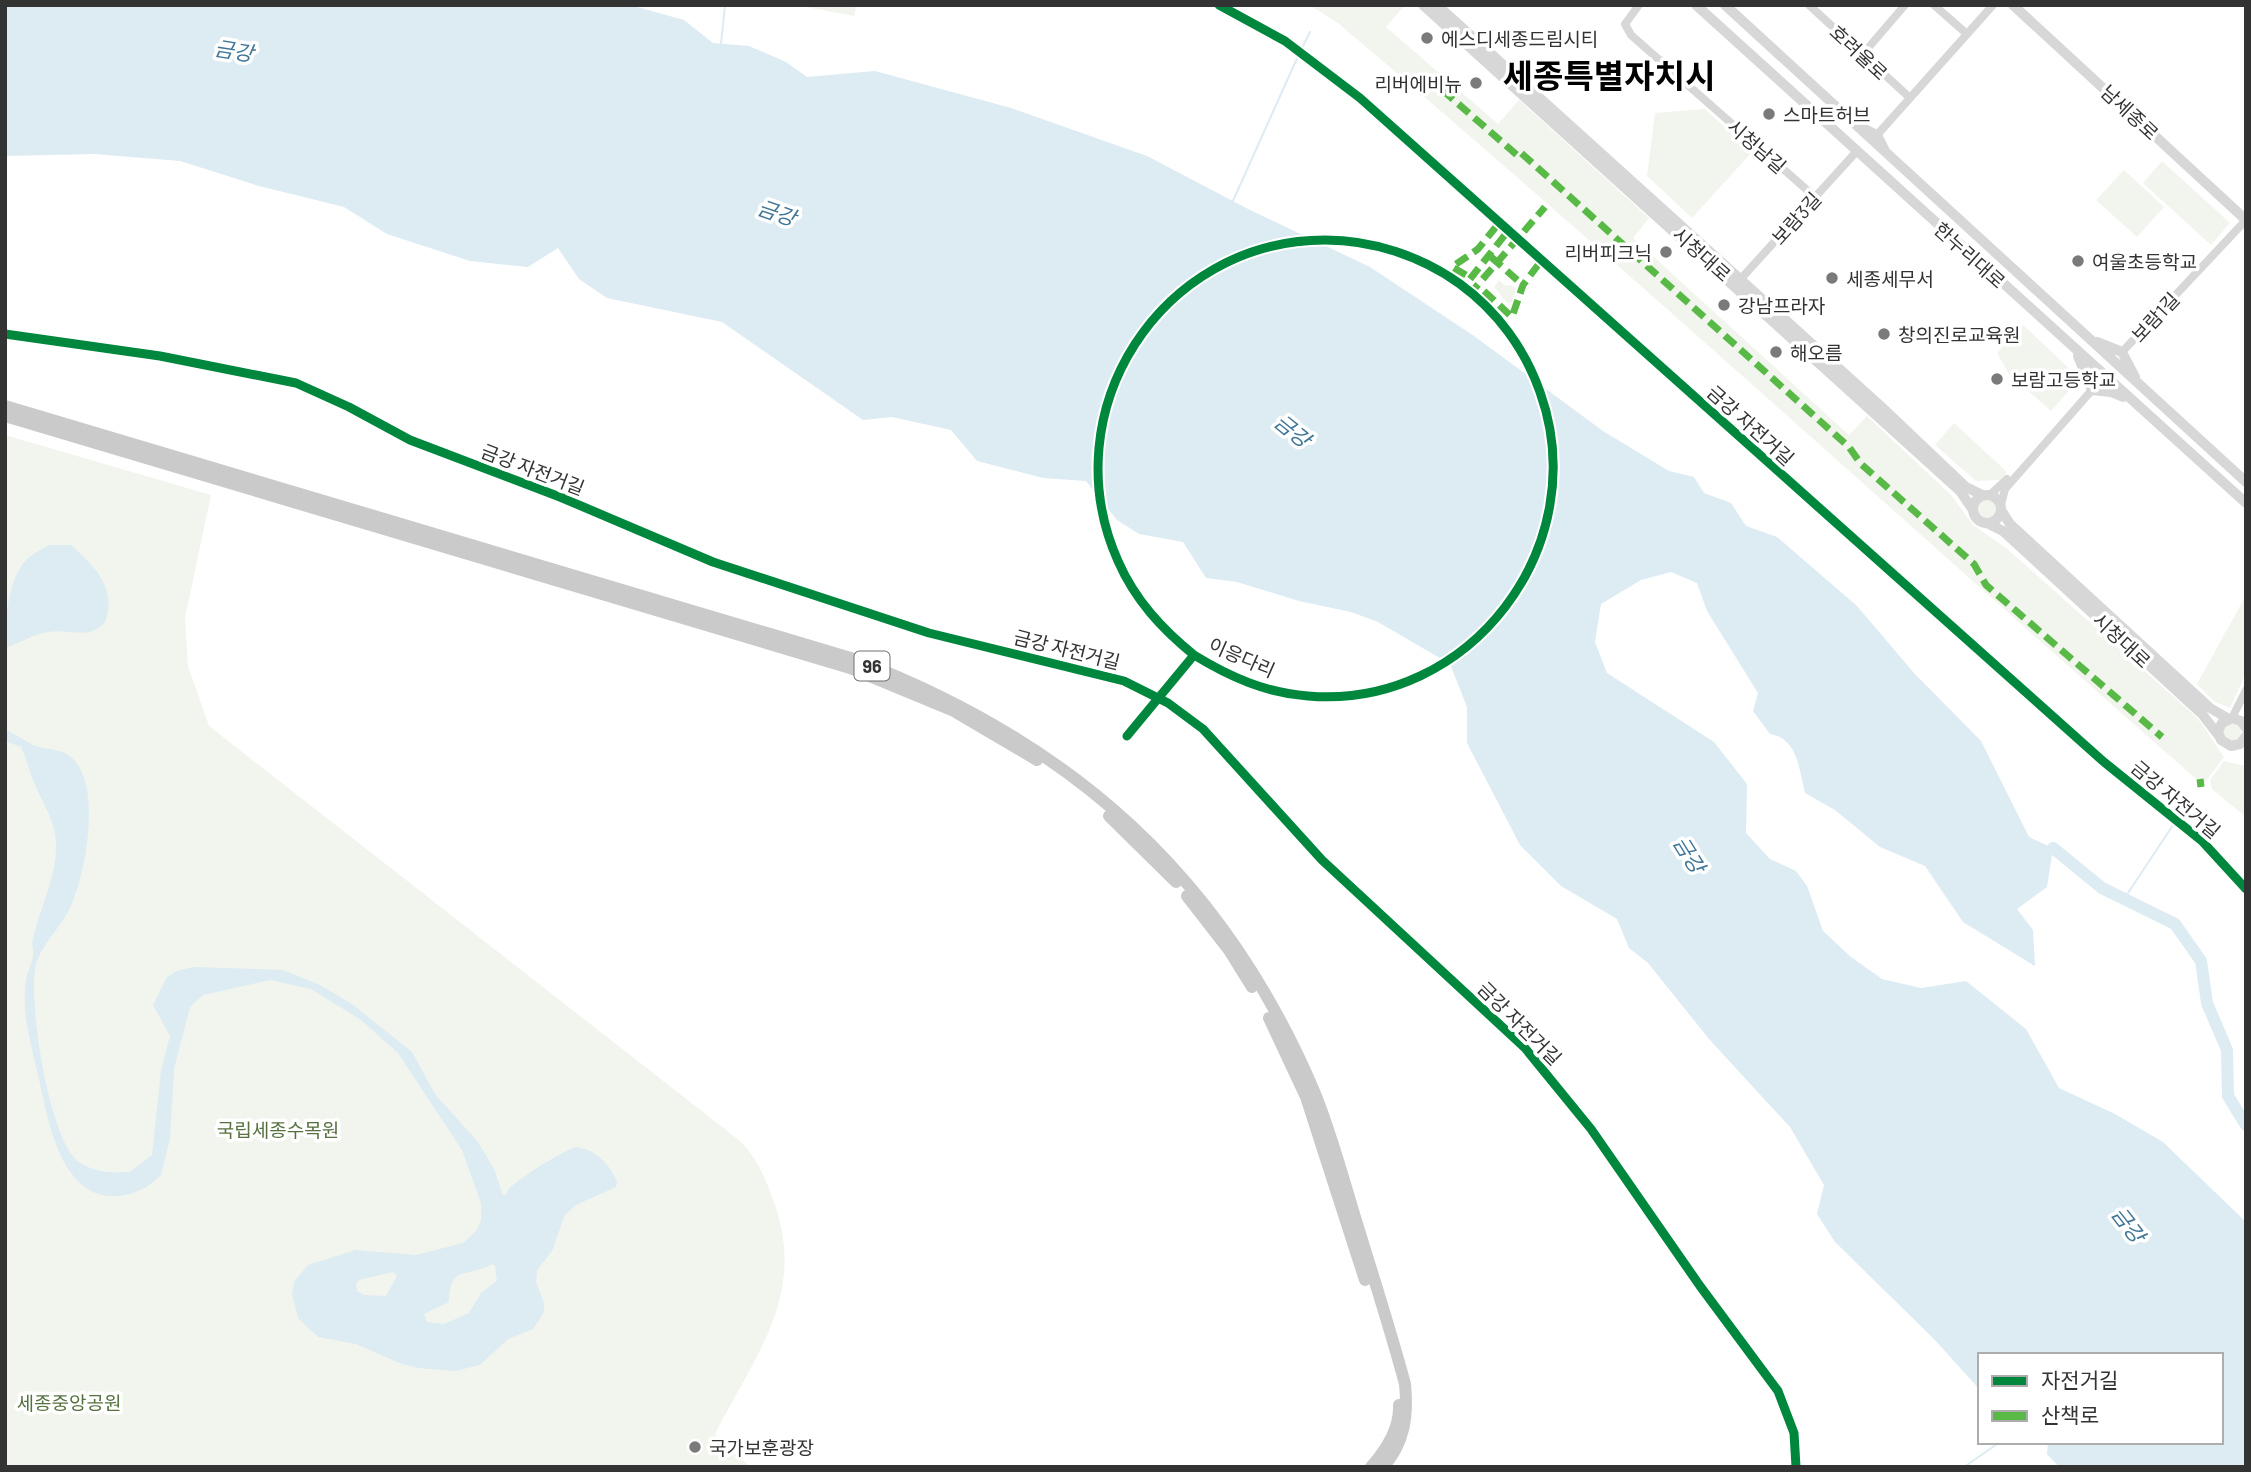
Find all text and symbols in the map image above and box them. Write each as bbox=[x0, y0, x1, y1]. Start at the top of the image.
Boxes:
street label: 호려울로 bbox=[1826, 20, 1892, 84]
place label: 에스디세종드림시티 bbox=[1441, 27, 1598, 50]
marker: 에스디세종드림시티 bbox=[1419, 30, 1435, 46]
water label: 금강 bbox=[213, 35, 258, 66]
district label: 세종특별자치시 bbox=[1503, 55, 1715, 95]
place label: 리버에비뉴 bbox=[1375, 72, 1462, 95]
marker: 리버에비뉴 bbox=[1468, 75, 1484, 91]
street label: 남세종로 bbox=[2097, 80, 2163, 144]
place label: 스마트허브 bbox=[1783, 103, 1870, 126]
marker: 스마트허브 bbox=[1761, 106, 1777, 122]
street label: 시청남길 bbox=[1723, 114, 1791, 178]
street label: 보람3길 bbox=[1767, 187, 1825, 249]
water label: 금강 bbox=[755, 194, 802, 231]
street label: 한누리대로 bbox=[1930, 217, 2010, 293]
street label: 시청대로 bbox=[1668, 222, 1736, 286]
place label: 리버피크닉 bbox=[1565, 241, 1652, 264]
marker: 리버피크닉 bbox=[1658, 244, 1674, 260]
place label: 여울초등학교 bbox=[2092, 250, 2197, 273]
marker: 여울초등학교 bbox=[2070, 253, 2086, 269]
place label: 세종세무서 bbox=[1846, 267, 1933, 290]
marker: 세종세무서 bbox=[1824, 270, 1840, 286]
street label: 보람1길 bbox=[2126, 288, 2184, 346]
place label: 강남프라자 bbox=[1738, 294, 1825, 317]
marker: 강남프라자 bbox=[1716, 297, 1732, 313]
place label: 창의진로교육원 bbox=[1898, 323, 2020, 346]
marker: 창의진로교육원 bbox=[1876, 326, 1892, 342]
place label: 해오름 bbox=[1790, 341, 1842, 364]
marker: 해오름 bbox=[1768, 344, 1784, 360]
place label: 보람고등학교 bbox=[2011, 368, 2116, 391]
marker: 보람고등학교 bbox=[1989, 371, 2005, 387]
street label: 금강 자전거길 bbox=[1703, 380, 1799, 470]
water label: 금강 bbox=[1270, 408, 1318, 454]
street label: 금강 자전거길 bbox=[478, 439, 588, 499]
street label: 시청대로 bbox=[2089, 608, 2155, 672]
street label: 금강 자전거길 bbox=[1011, 625, 1123, 673]
street label: 이응다리 bbox=[1205, 632, 1279, 682]
road number: 96 bbox=[854, 652, 890, 680]
street label: 금강 자전거길 bbox=[2127, 755, 2225, 843]
water label: 금강 bbox=[1669, 831, 1712, 879]
street label: 금강 자전거길 bbox=[1473, 976, 1567, 1070]
park label: 국립세종수목원 bbox=[217, 1118, 339, 1141]
water label: 금강 bbox=[2107, 1201, 2152, 1249]
legend bbox=[1978, 1353, 2223, 1444]
text: 자전거길 bbox=[2041, 1367, 2118, 1392]
park label: 세종중앙공원 bbox=[17, 1391, 121, 1414]
text: 산책로 bbox=[2041, 1402, 2099, 1427]
place label: 국가보훈광장 bbox=[709, 1436, 814, 1459]
marker: 국가보훈광장 bbox=[687, 1439, 703, 1455]

